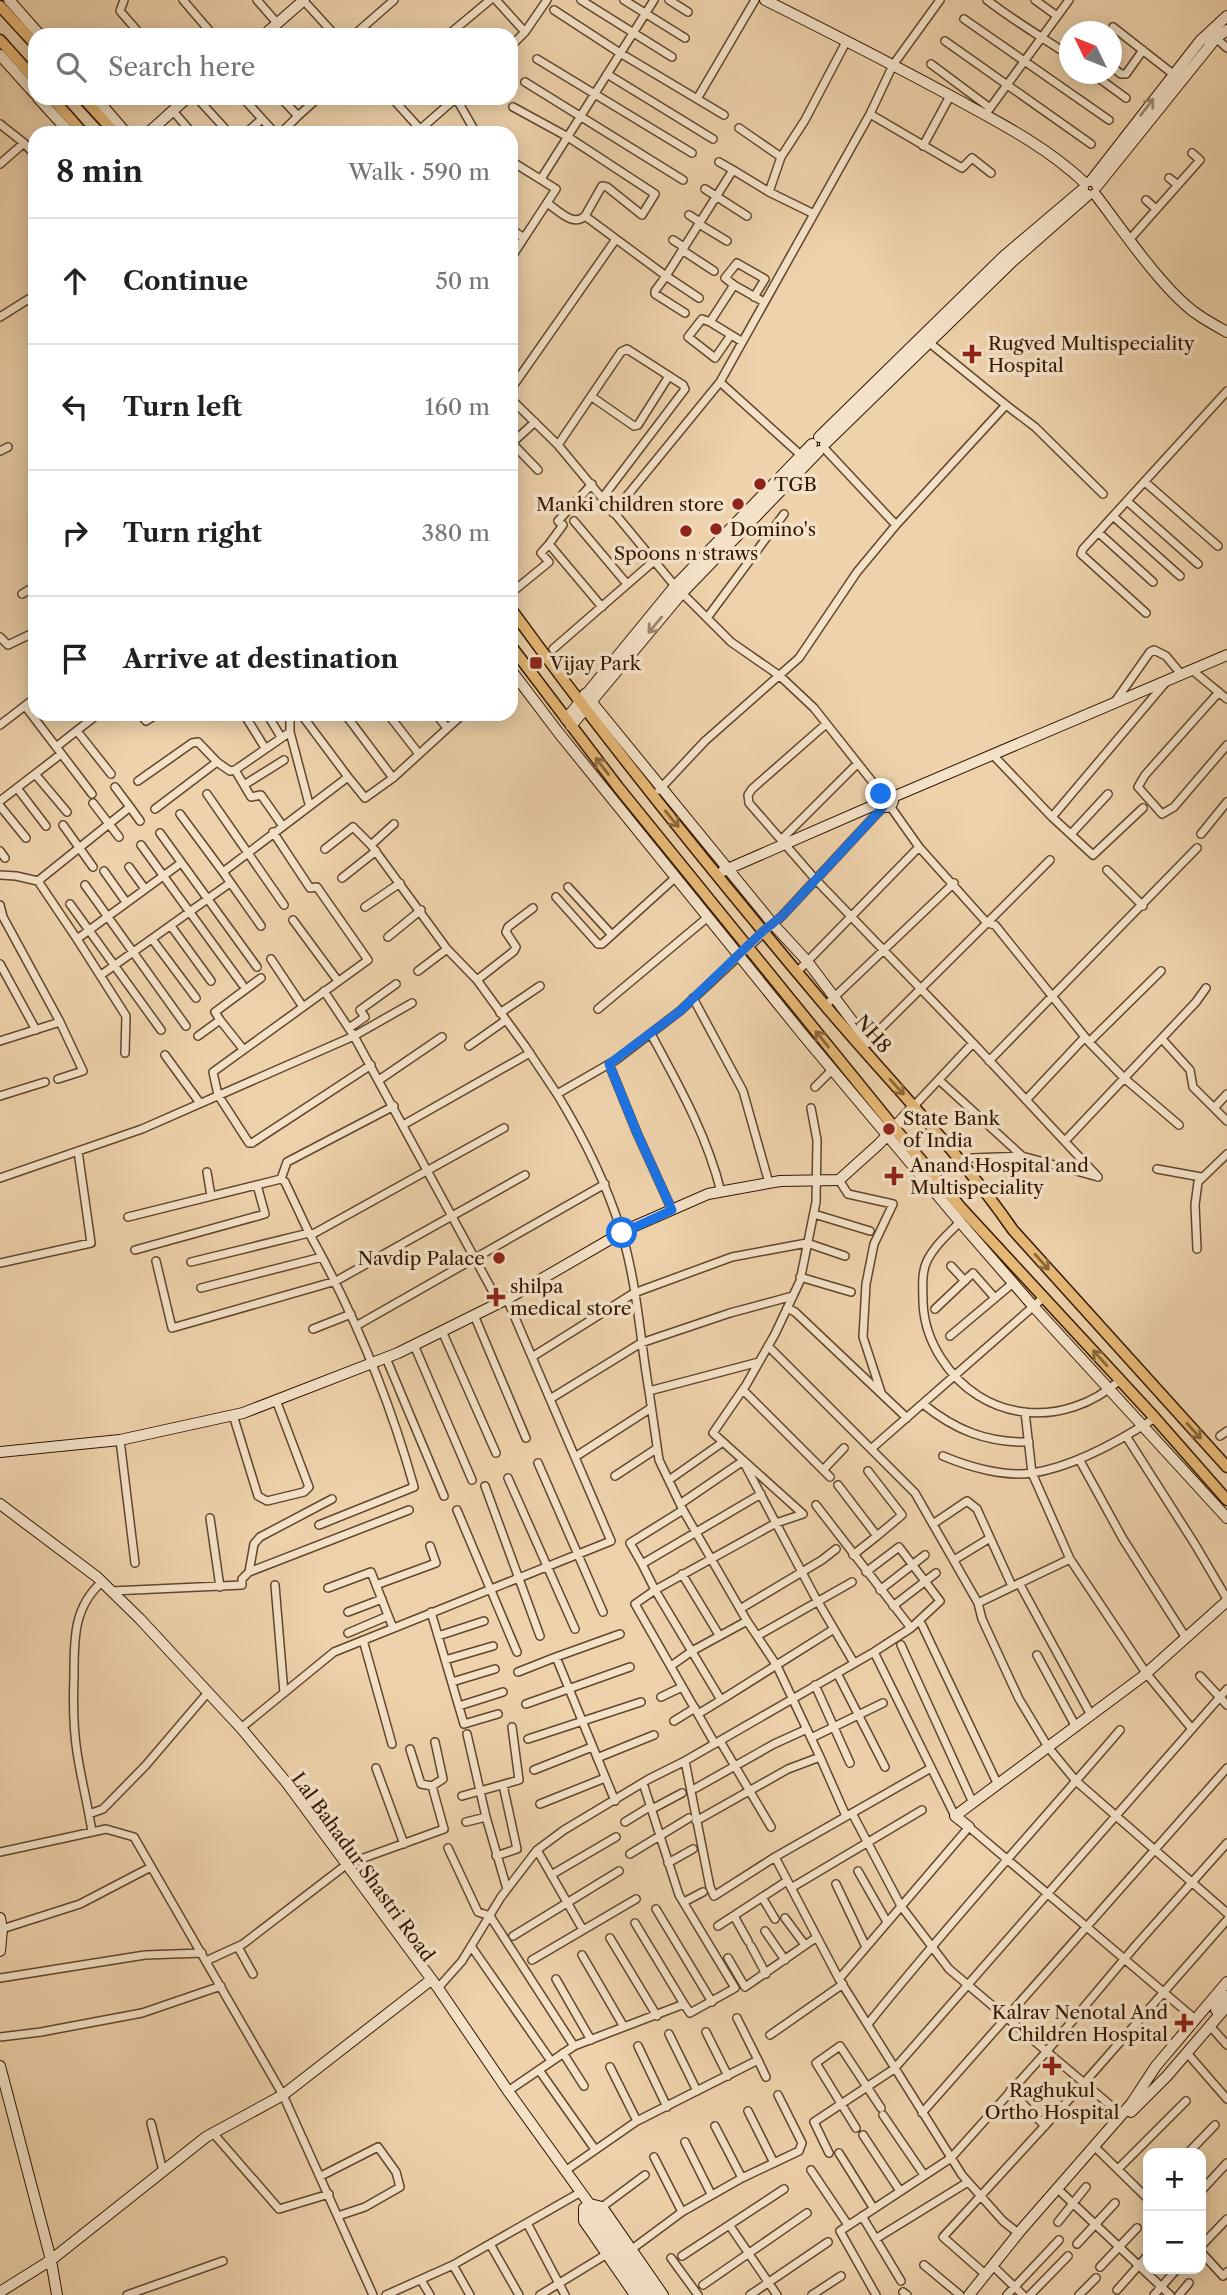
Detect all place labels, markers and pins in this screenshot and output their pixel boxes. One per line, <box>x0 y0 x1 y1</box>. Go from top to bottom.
place label: Rugved Multispeciality Hospital <box>988 332 1195 377</box>
marker: Rugved Multispeciality Hospital <box>962 344 982 364</box>
place label: TGB <box>774 473 817 496</box>
marker: TGB <box>752 476 768 492</box>
place label: Manki children store <box>536 493 724 516</box>
marker: Manki children store <box>730 496 746 512</box>
place label: Domino's <box>730 518 816 541</box>
marker: Domino's <box>708 521 724 537</box>
marker: Spoons n straws <box>678 523 694 539</box>
place label: Spoons n straws <box>614 542 758 565</box>
place label: Vijay Park <box>549 652 642 675</box>
marker: Vijay Park <box>528 655 544 671</box>
place label: State Bank of India <box>903 1107 1001 1152</box>
marker: State Bank of India <box>881 1121 897 1137</box>
place label: Anand Hospital and Multispeciality <box>909 1154 1089 1199</box>
marker: Anand Hospital and Multispeciality <box>884 1166 904 1186</box>
place label: Navdip Palace <box>358 1247 485 1270</box>
marker: Navdip Palace <box>491 1250 507 1266</box>
place label: shilpa medical store <box>510 1275 631 1320</box>
marker: shilpa medical store <box>488 1289 504 1305</box>
place label: Kalrav Nenotal And Children Hospital <box>992 2001 1168 2046</box>
marker: Kalrav Nenotal And Children Hospital <box>1174 2013 1194 2033</box>
marker: Raghukul Ortho Hospital <box>1042 2056 1062 2076</box>
place label: Raghukul Ortho Hospital <box>985 2079 1120 2124</box>

